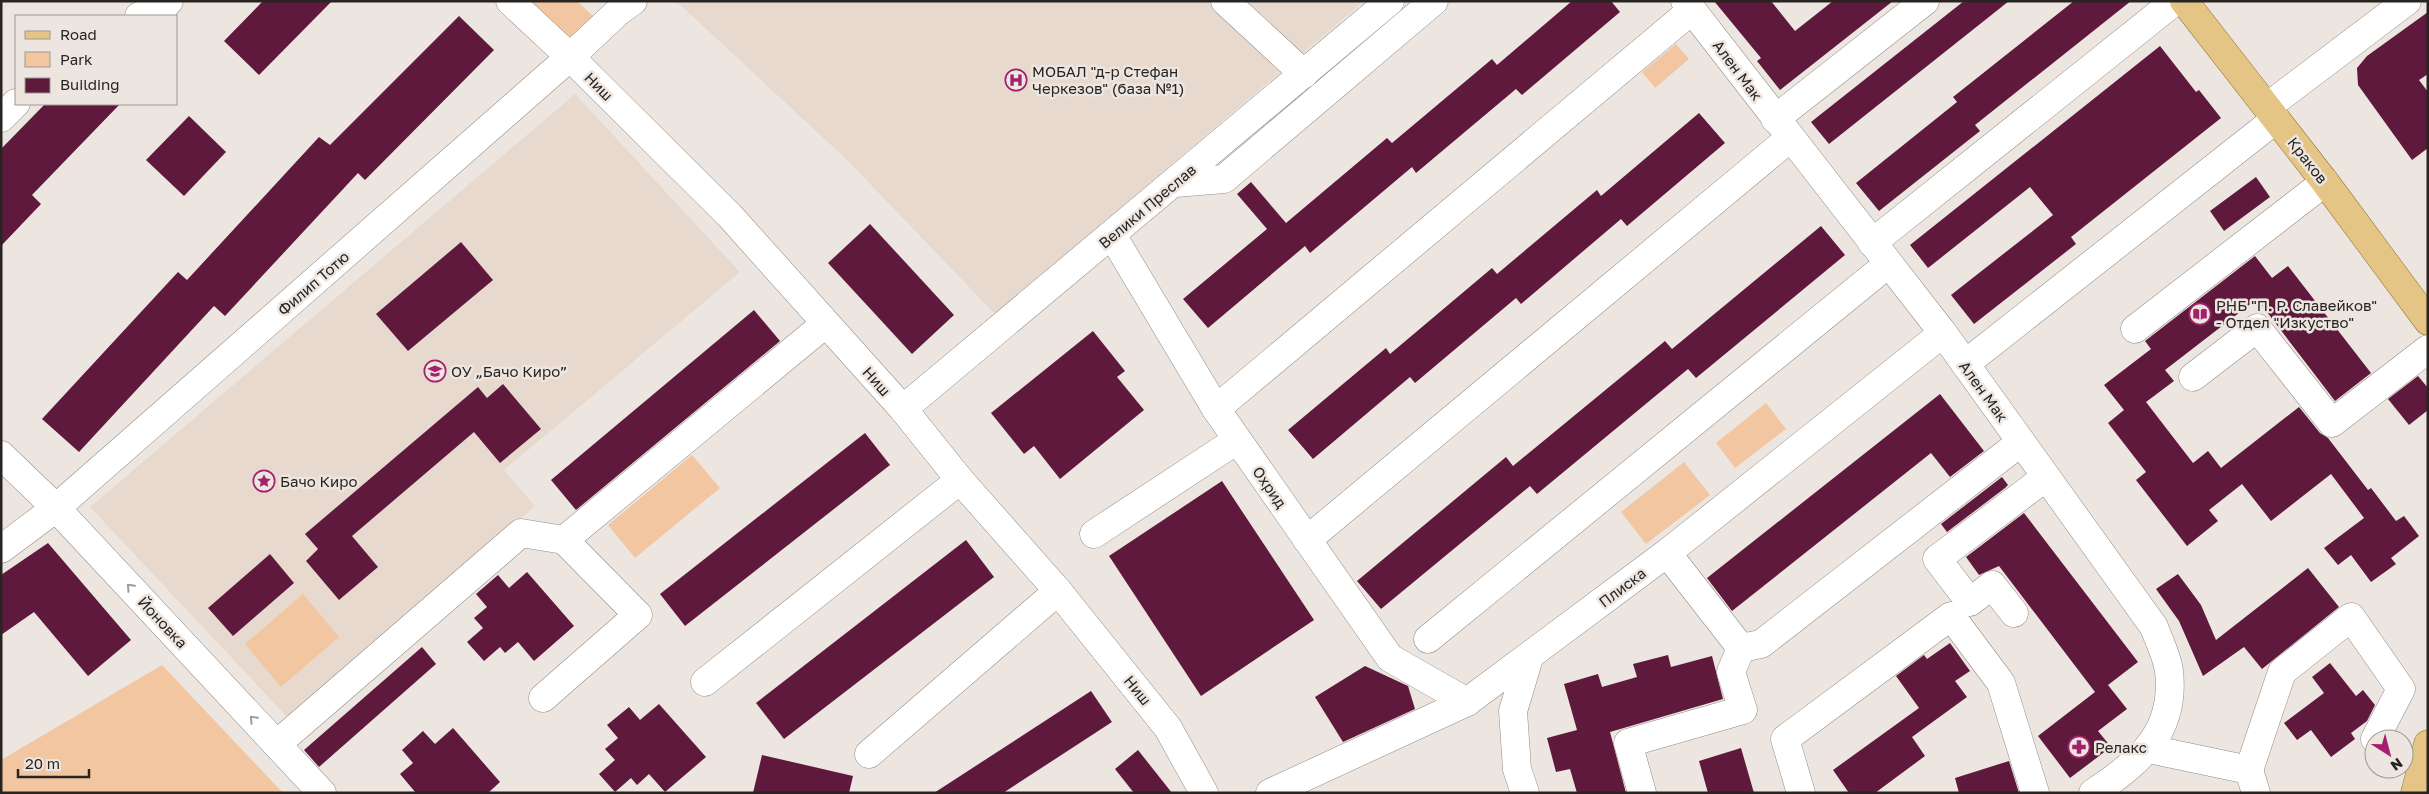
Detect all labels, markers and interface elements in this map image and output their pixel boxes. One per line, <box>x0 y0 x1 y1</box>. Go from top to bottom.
legend <box>15 15 178 105</box>
text: Road <box>60 25 97 43</box>
street label: Ален Мак <box>1710 36 1767 104</box>
text: Park <box>60 50 93 68</box>
place label: МОБАЛ "д-р Стефан Черкезов" (база №1) <box>1032 62 1184 97</box>
street label: Ниш <box>581 68 617 104</box>
hospital icon: МОБАЛ "д-р Стефан Черкезов" (база №1) <box>1004 68 1028 92</box>
text: Building <box>60 75 120 93</box>
street label: Краков <box>2284 133 2332 187</box>
street label: Велики Преслав <box>1095 160 1199 252</box>
street label: Филип Тотю <box>274 247 352 319</box>
place label: РНБ "П. Р. Славейков" - Отдел "Изкуство" <box>2216 296 2377 331</box>
library icon: РНБ "П. Р. Славейков" - Отдел "Изкуство" <box>2188 302 2212 326</box>
street label: Ален Мак <box>1956 357 2012 425</box>
school or university icon: ОУ „Бачо Киро” <box>423 359 447 383</box>
place label: ОУ „Бачо Киро” <box>451 362 567 380</box>
street label: Ниш <box>859 363 895 399</box>
street label: Охрид <box>1249 463 1291 511</box>
place icon: Бачо Киро <box>252 469 276 493</box>
place label: Бачо Киро <box>280 472 357 490</box>
street label: Плиска <box>1595 563 1649 611</box>
one-way arrow <box>127 584 136 593</box>
street label: Йоновка <box>135 592 191 652</box>
street label: Ниш <box>1121 672 1155 708</box>
one-way arrow <box>250 715 259 724</box>
north arrow <box>2364 729 2414 779</box>
pharmacy icon: Релакс <box>2067 735 2091 759</box>
place label: Релакс <box>2095 738 2147 756</box>
scale bar <box>18 746 89 778</box>
text: 20 m <box>25 754 60 772</box>
text: N <box>2388 755 2406 775</box>

